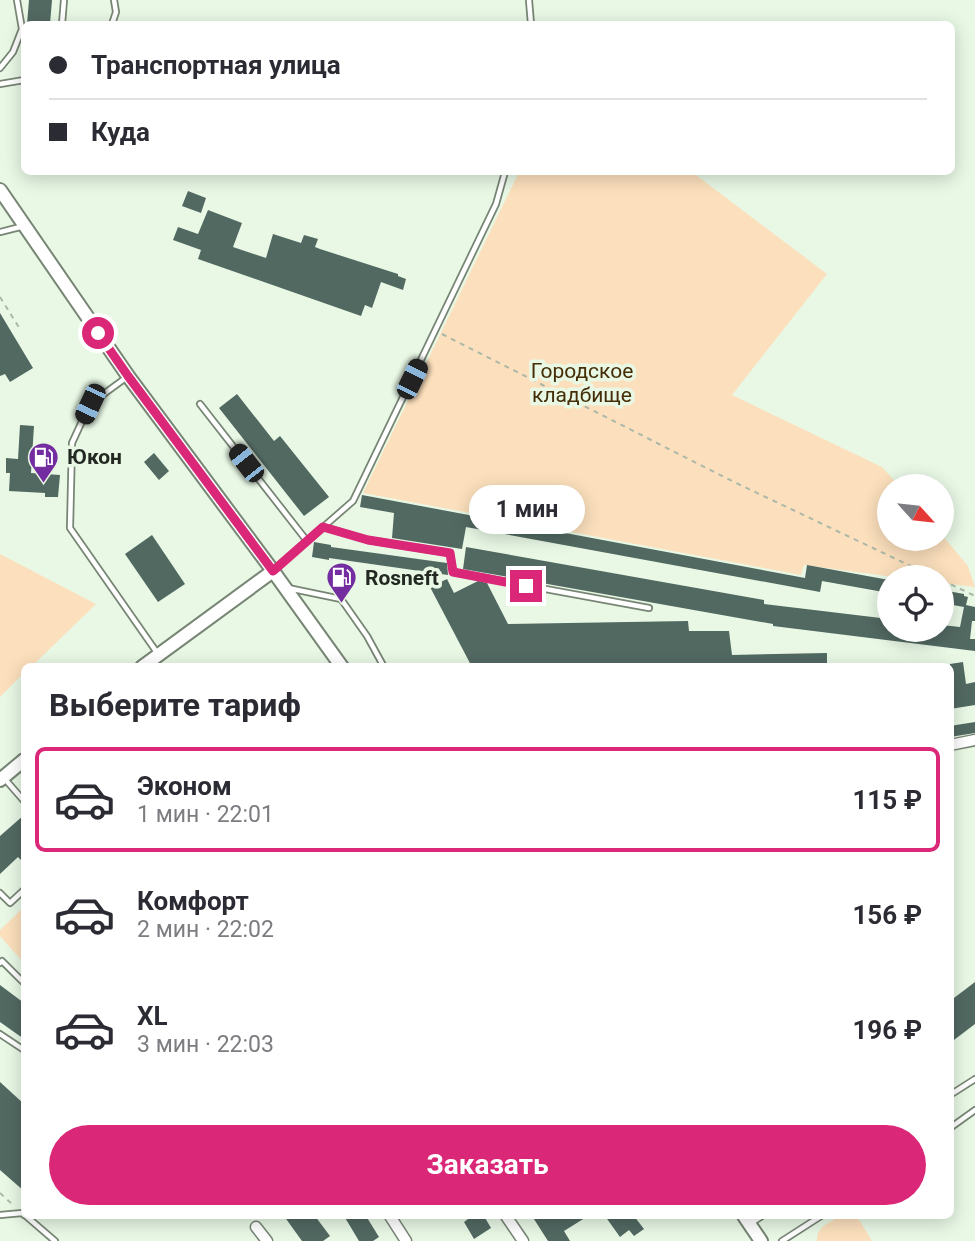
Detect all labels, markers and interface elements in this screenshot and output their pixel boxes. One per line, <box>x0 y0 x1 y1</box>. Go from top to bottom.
text: Транспортная улица <box>91 50 341 80</box>
text: Куда <box>91 117 150 147</box>
route start <box>82 317 114 349</box>
car <box>394 356 431 402</box>
park label: Городское кладбище <box>531 359 633 407</box>
car <box>72 381 109 427</box>
fuel station icon: Юкон <box>27 440 61 484</box>
car <box>225 440 268 486</box>
place label: Юкон <box>67 445 122 469</box>
north arrow <box>877 474 954 551</box>
map controls <box>877 474 954 642</box>
callout: 1 мин <box>468 484 584 534</box>
text: 1 мин <box>496 496 558 523</box>
fuel station icon: Rosneft <box>325 561 359 605</box>
button: locate <box>877 565 954 642</box>
place label: Rosneft <box>365 566 439 590</box>
route end <box>510 570 542 602</box>
text: Выберите тариф <box>49 686 301 724</box>
icon: car <box>53 768 116 831</box>
text: Эконом <box>137 771 232 801</box>
text: 115 ₽ <box>852 785 922 815</box>
text: 1 мин · 22:01 <box>137 801 274 828</box>
icon: car <box>53 883 116 946</box>
text: Комфорт <box>137 886 249 916</box>
text: 156 ₽ <box>852 900 922 930</box>
text: 2 мин · 22:02 <box>137 916 274 943</box>
icon: car <box>53 998 116 1061</box>
text: XL <box>137 1001 168 1031</box>
text: 196 ₽ <box>852 1015 922 1045</box>
text: 3 мин · 22:03 <box>137 1031 274 1058</box>
button: Заказать <box>49 1125 926 1205</box>

